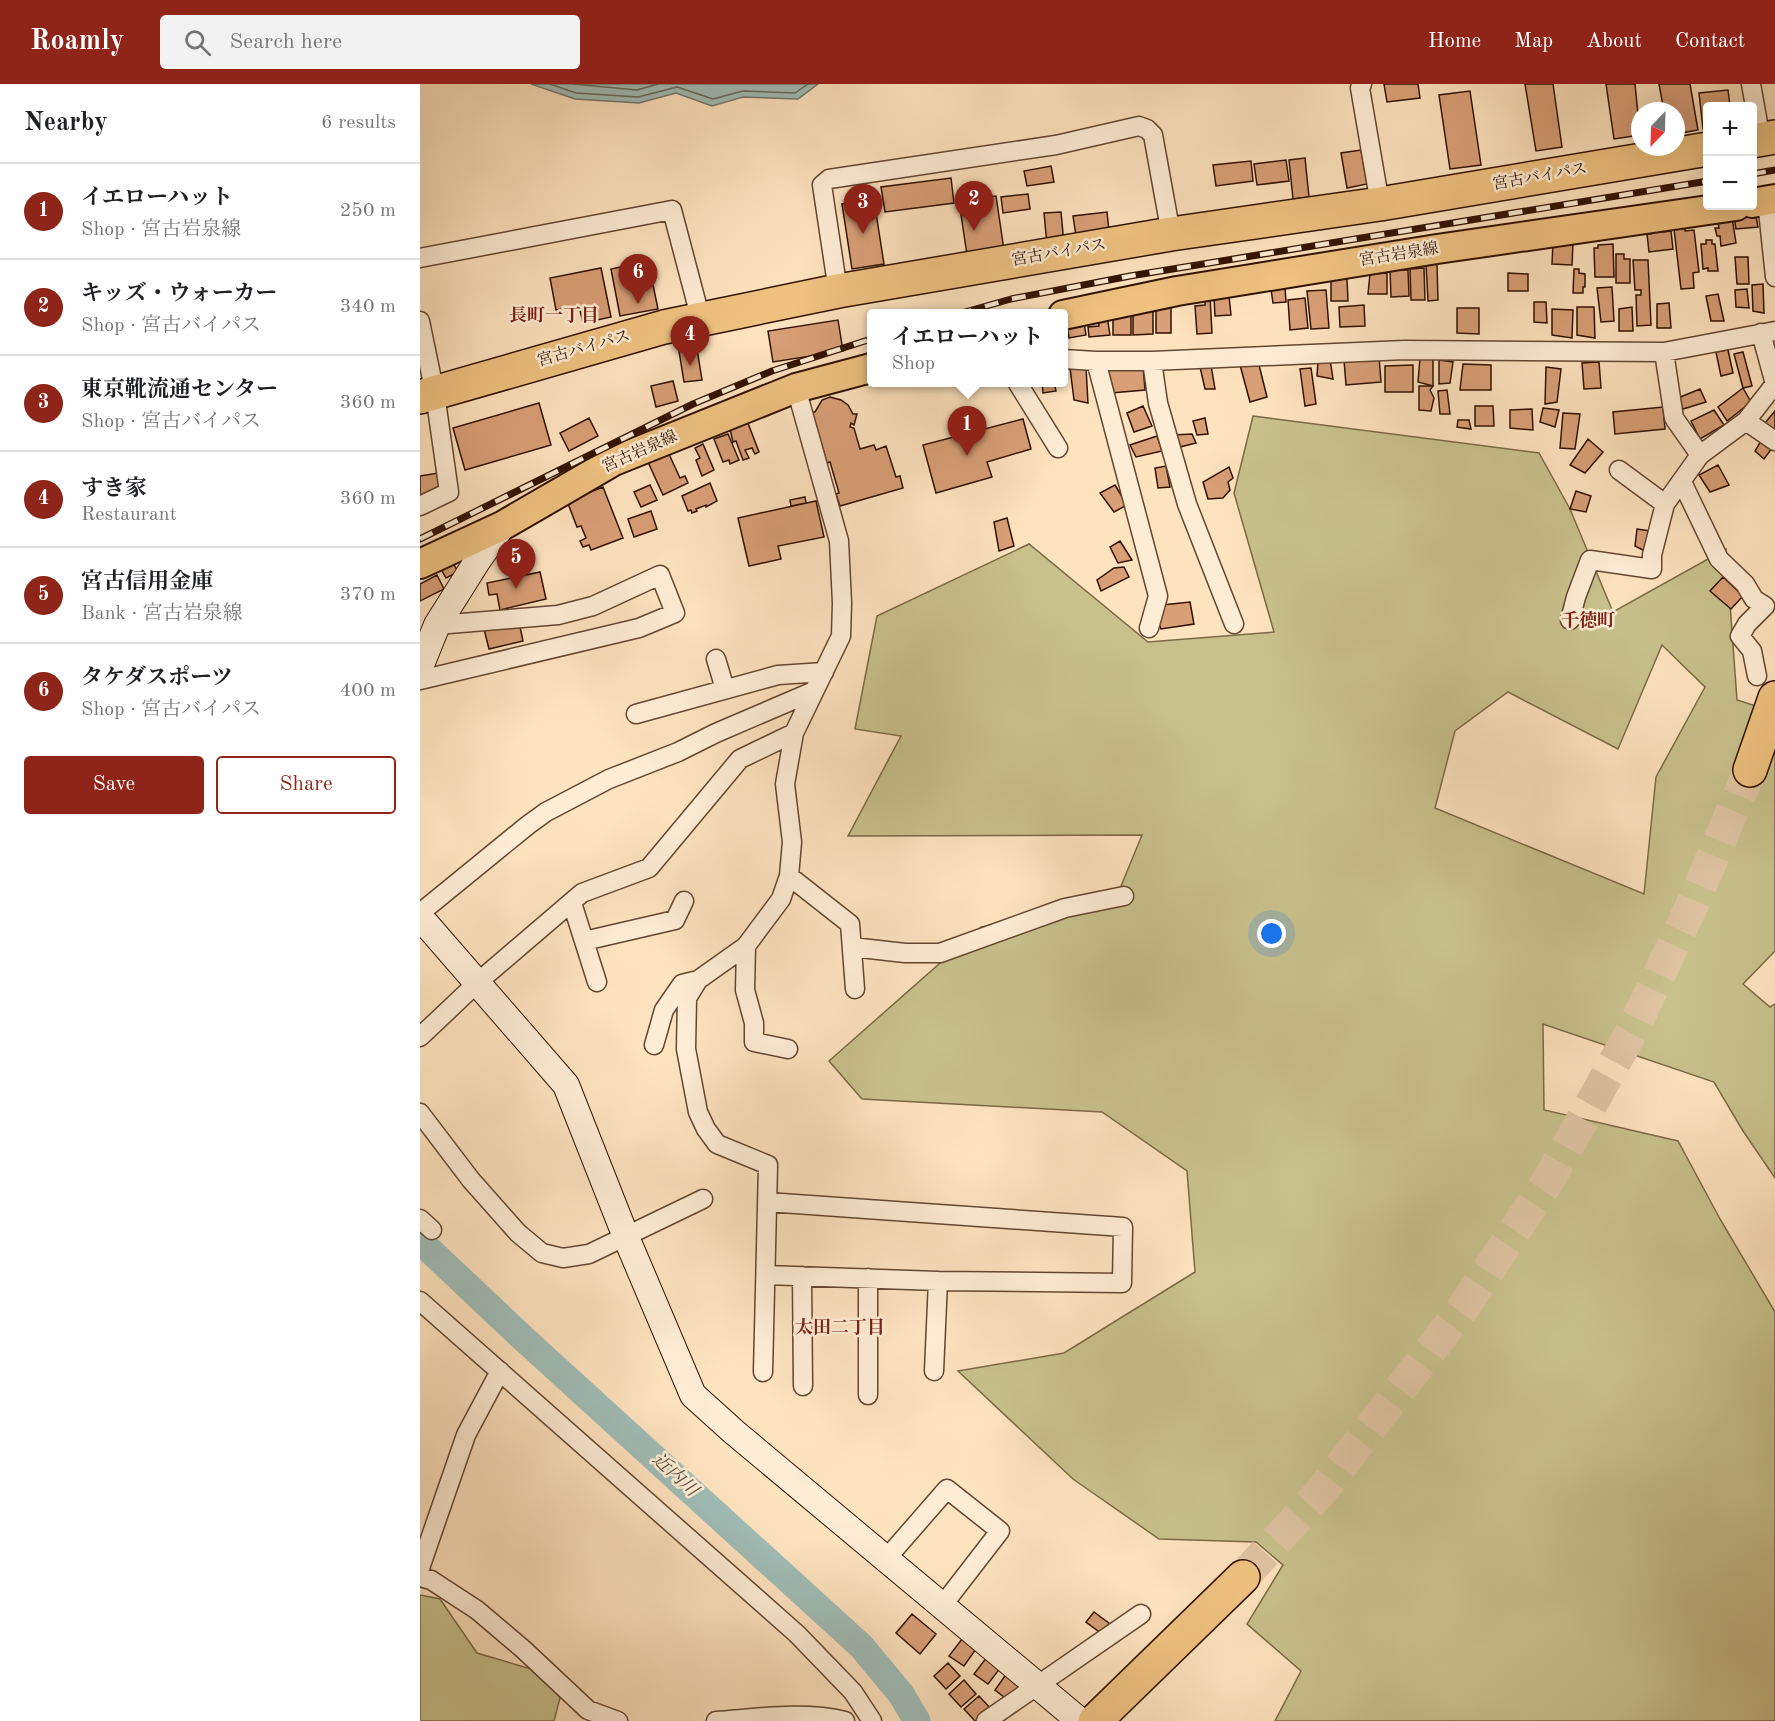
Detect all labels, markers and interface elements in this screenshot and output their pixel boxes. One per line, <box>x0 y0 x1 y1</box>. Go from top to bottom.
search box <box>160 15 580 69</box>
icon: search <box>181 26 214 59</box>
text: Roamly <box>30 28 124 56</box>
text: Search here <box>229 31 342 53</box>
text: Home <box>1428 31 1481 52</box>
text: Map <box>1514 31 1553 52</box>
text: About <box>1586 31 1642 52</box>
text: Contact <box>1675 31 1745 52</box>
north arrow <box>1631 102 1685 156</box>
map controls <box>1703 102 1757 210</box>
button: + <box>1703 102 1757 156</box>
text: Nearby <box>24 110 108 136</box>
text: 6 results <box>321 113 396 133</box>
button: − <box>1703 156 1757 210</box>
street label: 宮古バイパス <box>1491 159 1589 193</box>
pin: 2 <box>954 182 994 231</box>
pin: 3 <box>844 184 882 234</box>
text: イエローハット <box>81 187 233 209</box>
text: 1 <box>38 201 49 221</box>
text: 250 m <box>340 201 396 221</box>
text: Shop · 宮古岩泉線 <box>81 220 241 240</box>
street label: 宮古バイパス <box>1010 235 1108 269</box>
street label: 宮古岩泉線 <box>1358 239 1440 269</box>
pin: 6 <box>618 254 658 304</box>
text: キッズ・ウォーカー <box>81 283 277 305</box>
text: 2 <box>38 297 49 317</box>
text: 340 m <box>340 297 396 317</box>
district label: 長町一丁目 <box>509 305 599 325</box>
popup <box>867 309 1068 387</box>
text: Shop · 宮古バイパス <box>81 316 261 336</box>
pin: 4 <box>670 316 710 366</box>
street label: 宮古バイパス <box>535 326 632 370</box>
text: イエローハット <box>891 327 1044 349</box>
text: Shop <box>891 354 935 374</box>
text: 東京靴流通センター <box>81 379 278 401</box>
text: 3 <box>38 393 49 413</box>
text: 360 m <box>340 393 396 413</box>
pin: 1 <box>948 406 986 456</box>
text: Shop · 宮古バイパス <box>81 412 261 432</box>
street label: 宮古岩泉線 <box>599 427 680 476</box>
text: すき家 <box>81 478 147 500</box>
text: 4 <box>38 489 49 509</box>
text: 360 m <box>340 489 396 509</box>
text: Restaurant <box>81 505 177 525</box>
pin: 5 <box>496 540 536 589</box>
text: 宮古信用金庫 <box>81 571 213 593</box>
text: 5 <box>38 585 49 605</box>
text: 370 m <box>340 585 396 605</box>
text: Bank · 宮古岩泉線 <box>81 604 243 624</box>
district label: 千徳町 <box>1561 610 1615 630</box>
text: タケダスポーツ <box>81 667 233 689</box>
text: 6 <box>38 681 49 701</box>
text: 400 m <box>340 681 396 701</box>
text: Shop · 宮古バイパス <box>81 700 261 720</box>
button: Save <box>24 756 204 814</box>
button: Share <box>216 756 396 814</box>
your location <box>1257 919 1286 948</box>
district label: 太田二丁目 <box>795 1317 885 1337</box>
water label: 近内川 <box>649 1449 704 1501</box>

